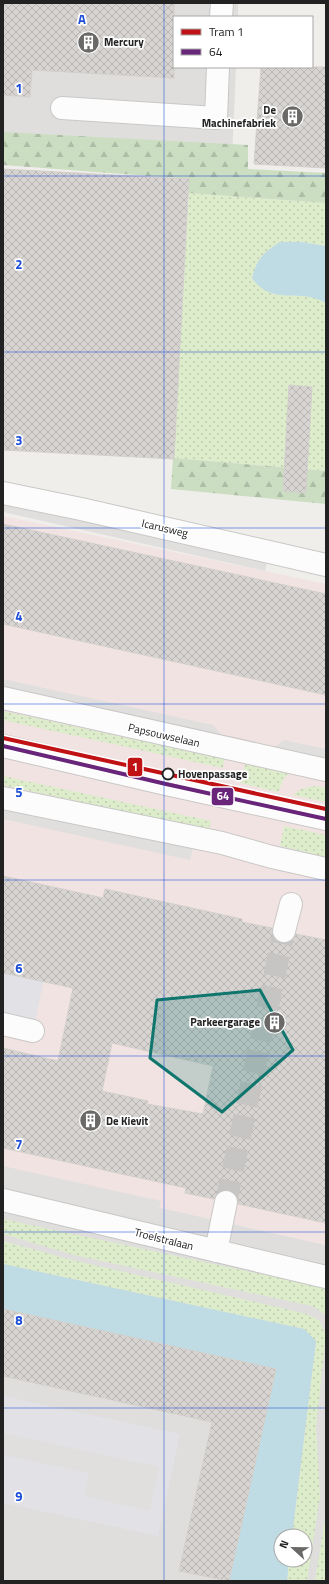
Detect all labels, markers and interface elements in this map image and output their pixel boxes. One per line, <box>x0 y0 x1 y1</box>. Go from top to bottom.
text: A <box>78 9 86 29</box>
legend <box>173 16 313 68</box>
text: Tram 1 <box>209 22 244 41</box>
building icon: Mercury <box>75 29 101 55</box>
place label: Mercury <box>104 34 144 50</box>
text: 64 <box>209 42 223 61</box>
text: 1 <box>15 78 23 98</box>
place label: De Machinefabriek <box>202 102 276 131</box>
building icon: De Machinefabriek <box>279 103 305 129</box>
text: 2 <box>15 254 23 274</box>
text: 3 <box>15 430 23 450</box>
street label: Icarusweg <box>140 515 190 541</box>
text: 4 <box>15 606 23 626</box>
street label: Papsouwselaan <box>127 719 201 751</box>
line badge: 1 <box>127 757 143 777</box>
text: 1 <box>132 759 138 775</box>
place label: Hovenpassage <box>178 766 248 782</box>
marker: Hovenpassage <box>161 767 175 781</box>
text: 5 <box>15 782 23 802</box>
line badge: 64 <box>211 787 234 806</box>
text: 64 <box>217 788 229 804</box>
text: 6 <box>15 958 23 978</box>
building icon: Parkeergarage <box>262 1009 288 1035</box>
place label: Parkeergarage <box>190 1014 260 1030</box>
building icon: De Kievit <box>78 1108 104 1134</box>
place label: De Kievit <box>106 1113 148 1129</box>
text: 7 <box>15 1134 23 1154</box>
street label: Troelstralaan <box>133 1224 195 1254</box>
text: 8 <box>15 1310 23 1330</box>
text: 9 <box>15 1486 23 1506</box>
north arrow <box>273 1528 313 1568</box>
text: N <box>275 1538 293 1551</box>

